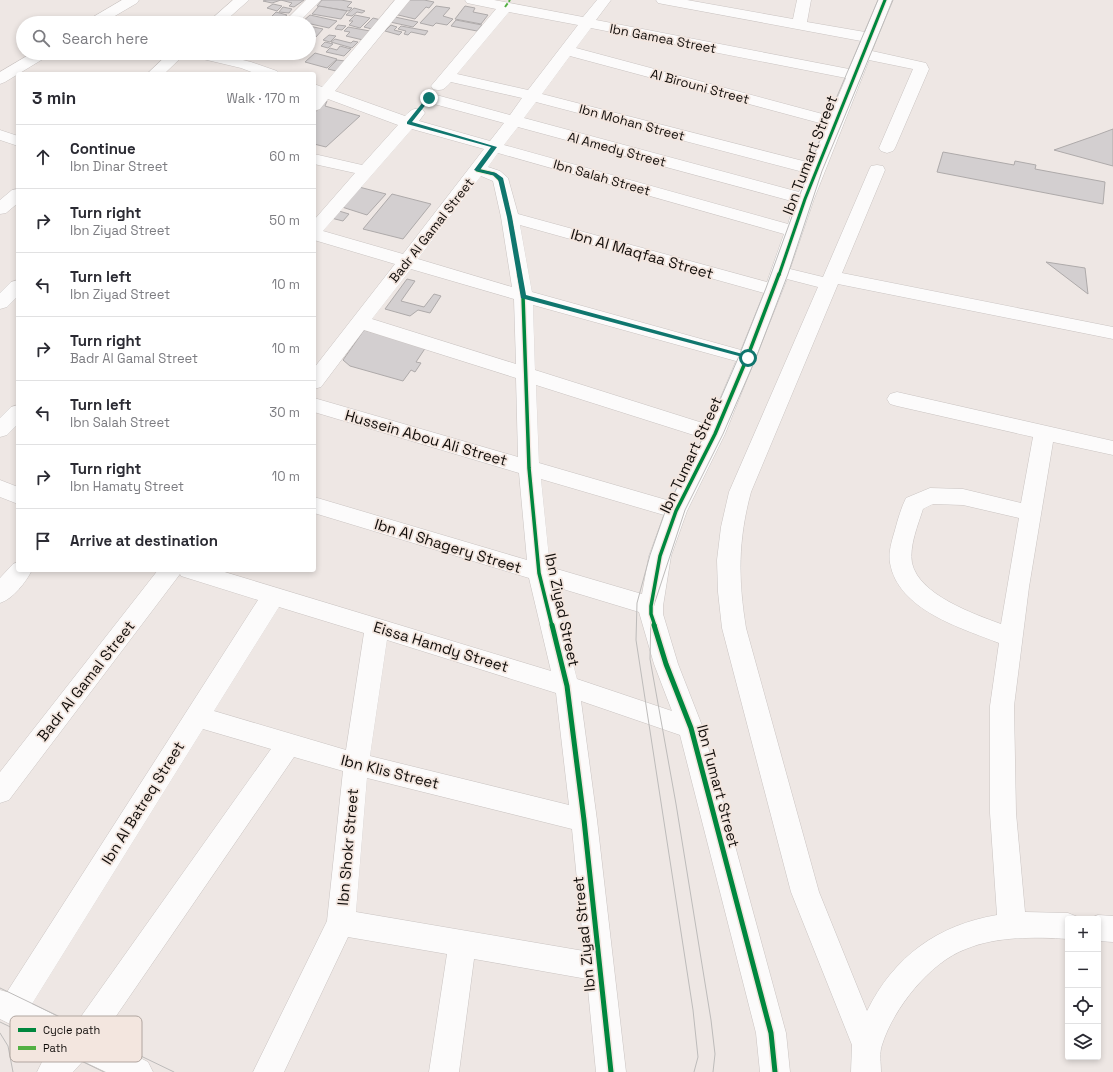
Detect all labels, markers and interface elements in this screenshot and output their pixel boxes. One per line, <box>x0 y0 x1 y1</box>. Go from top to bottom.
search box <box>16 16 316 60</box>
street label: Ibn Gamea Street <box>608 20 718 57</box>
icon: search <box>30 27 52 49</box>
text: Search here <box>62 29 148 48</box>
street label: Al Birouni Street <box>649 65 751 108</box>
text: 3 min <box>32 87 76 109</box>
route end <box>420 89 438 107</box>
text: Walk · 170 m <box>226 90 300 107</box>
street label: Ibn Tumart Street <box>778 92 841 217</box>
street label: Ibn Mohan Street <box>577 100 687 145</box>
street label: Al Amedy Street <box>566 128 668 171</box>
text: Continue <box>70 139 136 158</box>
icon: ahead <box>32 146 54 168</box>
text: 60 m <box>269 148 300 165</box>
street label: Ibn Salah Street <box>551 156 652 199</box>
text: Ibn Dinar Street <box>70 158 168 175</box>
street label: Badr Al Gamal Street <box>385 175 478 286</box>
text: Turn right <box>70 203 141 222</box>
icon: right <box>32 210 54 232</box>
text: 50 m <box>269 212 300 229</box>
text: Ibn Ziyad Street <box>70 222 170 239</box>
street label: Ibn Al Maqfaa Street <box>569 224 716 283</box>
text: Turn left <box>70 267 132 286</box>
icon: left <box>32 274 54 296</box>
text: 10 m <box>272 276 300 293</box>
text: Ibn Ziyad Street <box>70 286 170 303</box>
text: Turn right <box>70 331 141 350</box>
icon: right <box>32 338 54 360</box>
text: 10 m <box>272 340 300 357</box>
route start <box>739 349 757 367</box>
text: Badr Al Gamal Street <box>70 350 198 367</box>
street label: Ibn Tumart Street <box>655 393 726 516</box>
text: Turn left <box>70 395 132 414</box>
icon: left <box>32 402 54 424</box>
text: 30 m <box>269 404 300 421</box>
street label: Hussein Abou Ali Street <box>343 405 510 470</box>
text: Ibn Salah Street <box>70 414 170 431</box>
text: Turn right <box>70 459 141 478</box>
icon: right <box>32 466 54 488</box>
text: 10 m <box>272 468 300 485</box>
text: Ibn Hamaty Street <box>70 478 184 495</box>
street label: Ibn Al Shagery Street <box>372 514 524 577</box>
icon: arrive <box>32 530 54 552</box>
text: Arrive at destination <box>70 531 218 550</box>
street label: Ibn Ziyad Street <box>541 551 584 669</box>
street label: Badr Al Gamal Street <box>33 617 139 745</box>
street label: Eissa Hamdy Street <box>371 617 511 676</box>
street label: Ibn Tumart Street <box>693 722 744 850</box>
street label: Ibn Al Batreq Street <box>97 738 188 868</box>
street label: Ibn Klis Street <box>339 750 441 793</box>
street label: Ibn Shokr Street <box>333 788 362 906</box>
street label: Ibn Ziyad Street <box>568 875 599 993</box>
map controls <box>1065 916 1101 1060</box>
button: + <box>1065 916 1101 952</box>
button: − <box>1065 952 1101 988</box>
button: locate <box>1065 988 1101 1024</box>
legend <box>10 1016 142 1062</box>
text: Cycle path <box>43 1023 100 1037</box>
button: layers <box>1065 1024 1101 1060</box>
text: Path <box>43 1041 67 1055</box>

